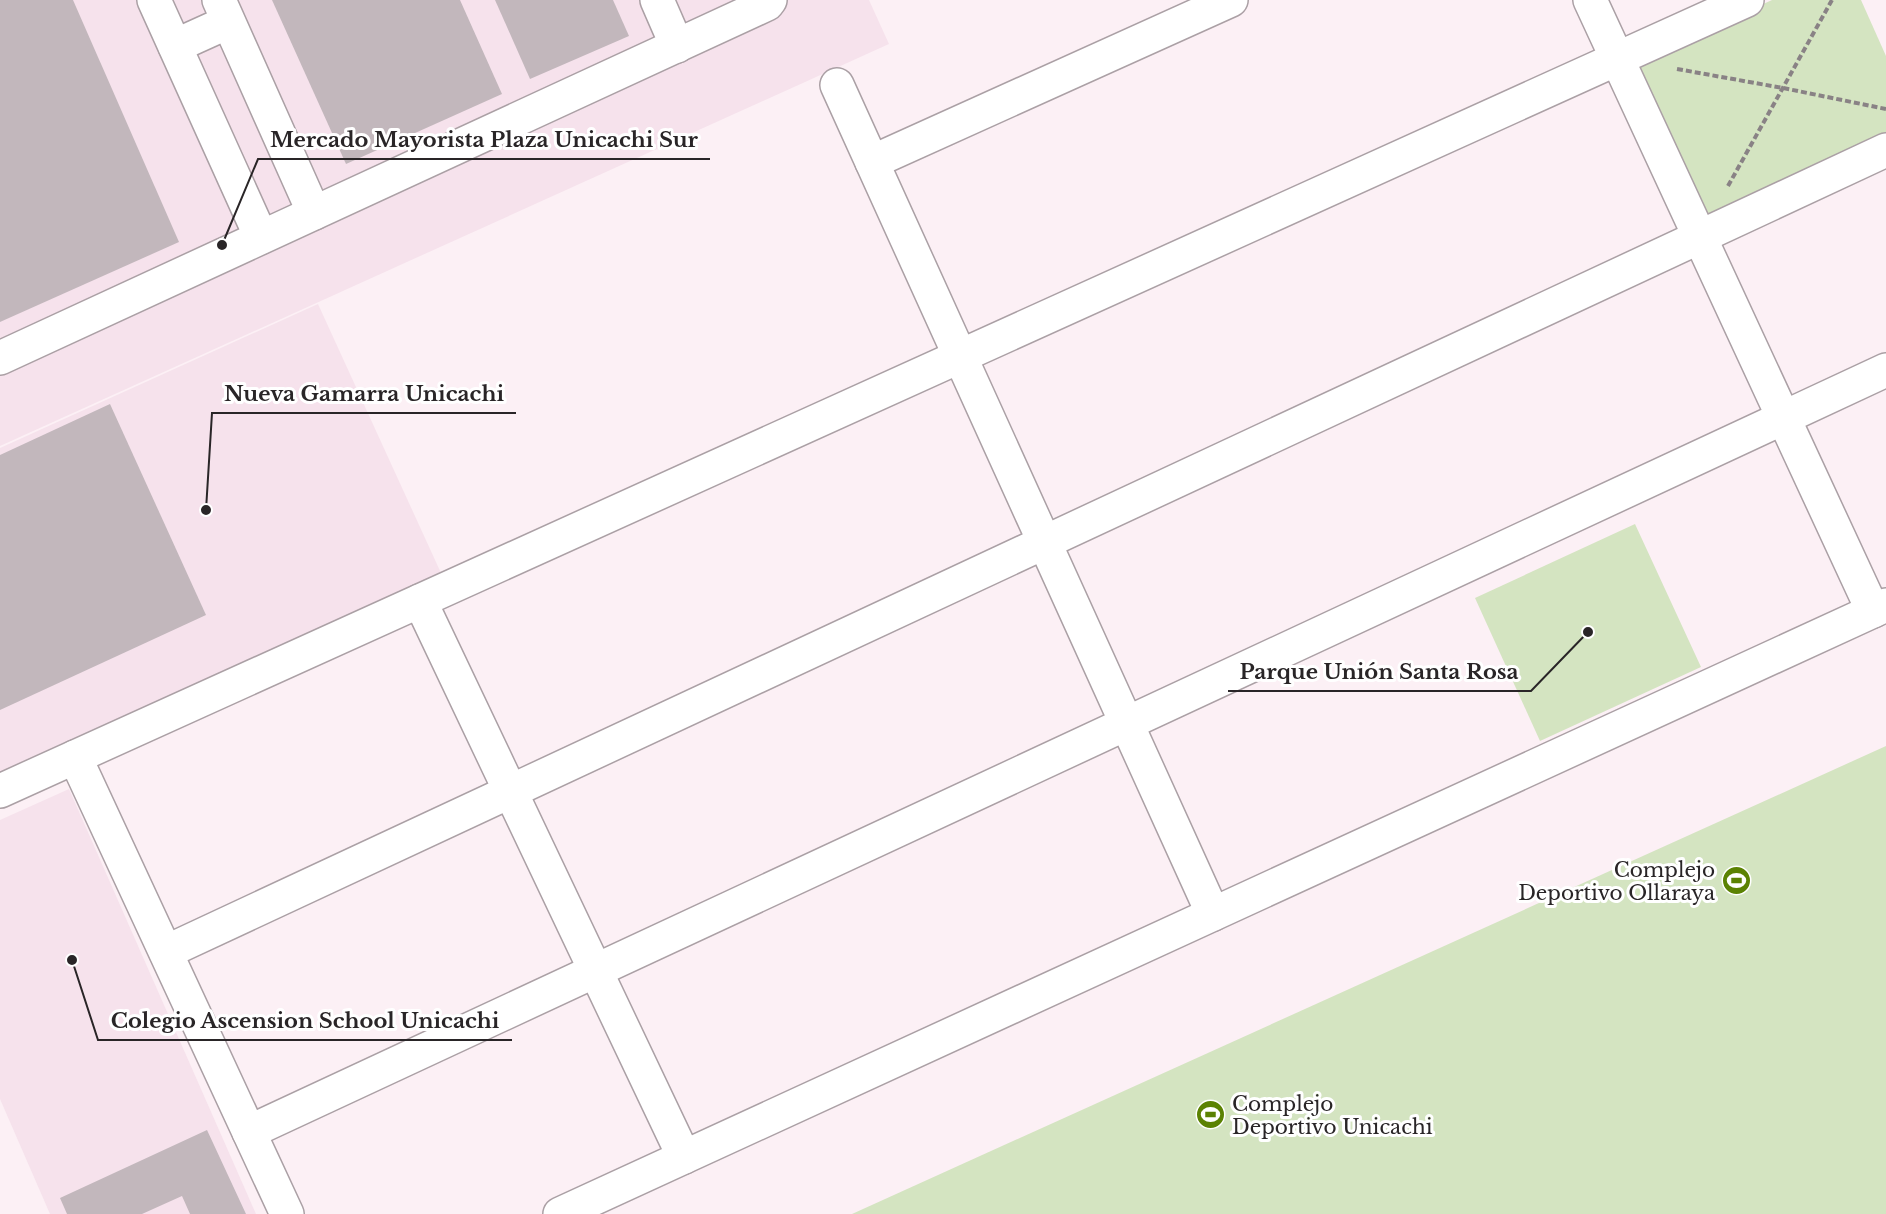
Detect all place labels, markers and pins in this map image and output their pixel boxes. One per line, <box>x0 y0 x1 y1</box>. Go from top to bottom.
callout: Mercado Mayorista Plaza Unicachi Sur <box>258 120 710 159</box>
callout: Nueva Gamarra Unicachi <box>212 374 516 413</box>
callout: Parque Unión Santa Rosa <box>1228 652 1531 691</box>
place label: Complejo Deportivo Ollaraya <box>1518 858 1716 905</box>
sports icon: Complejo Deportivo Ollaraya <box>1720 865 1752 897</box>
callout: Colegio Ascension School Unicachi <box>98 1001 512 1040</box>
place label: Complejo Deportivo Unicachi <box>1232 1092 1433 1139</box>
sports icon: Complejo Deportivo Unicachi <box>1195 1099 1227 1131</box>

